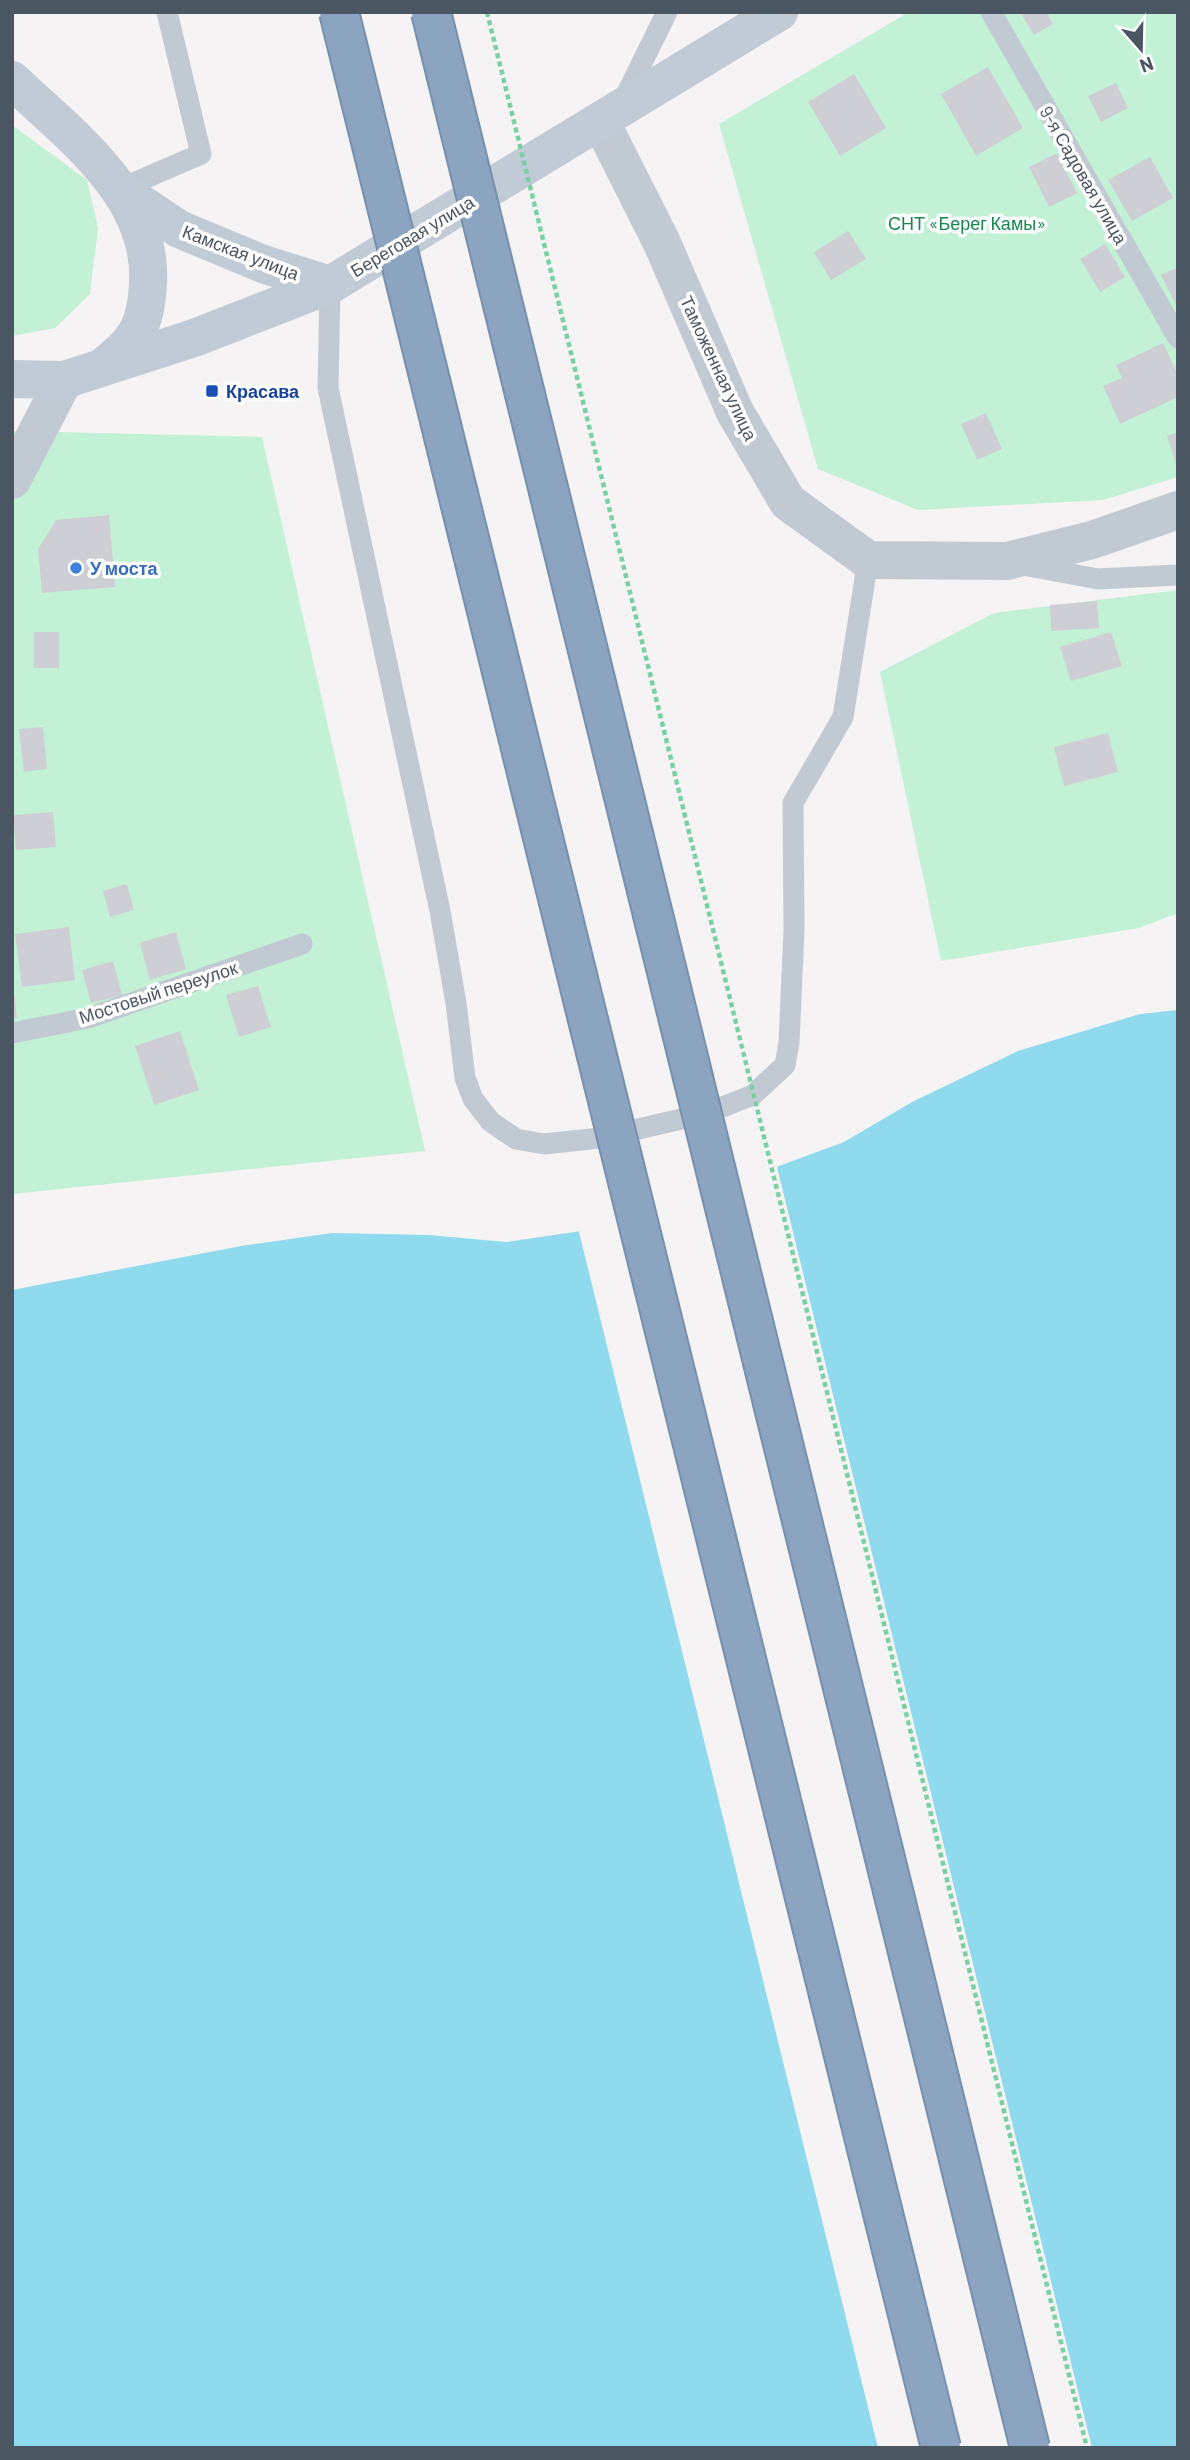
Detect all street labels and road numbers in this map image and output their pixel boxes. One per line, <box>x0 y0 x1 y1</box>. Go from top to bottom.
street label: 9-я Садовая улица <box>1036 102 1133 249</box>
street label: Береговая улица <box>346 190 479 282</box>
street label: Камская улица <box>180 220 303 285</box>
street label: Таможенная улица <box>676 292 763 445</box>
street label: Мостовый переулок <box>76 956 240 1028</box>

